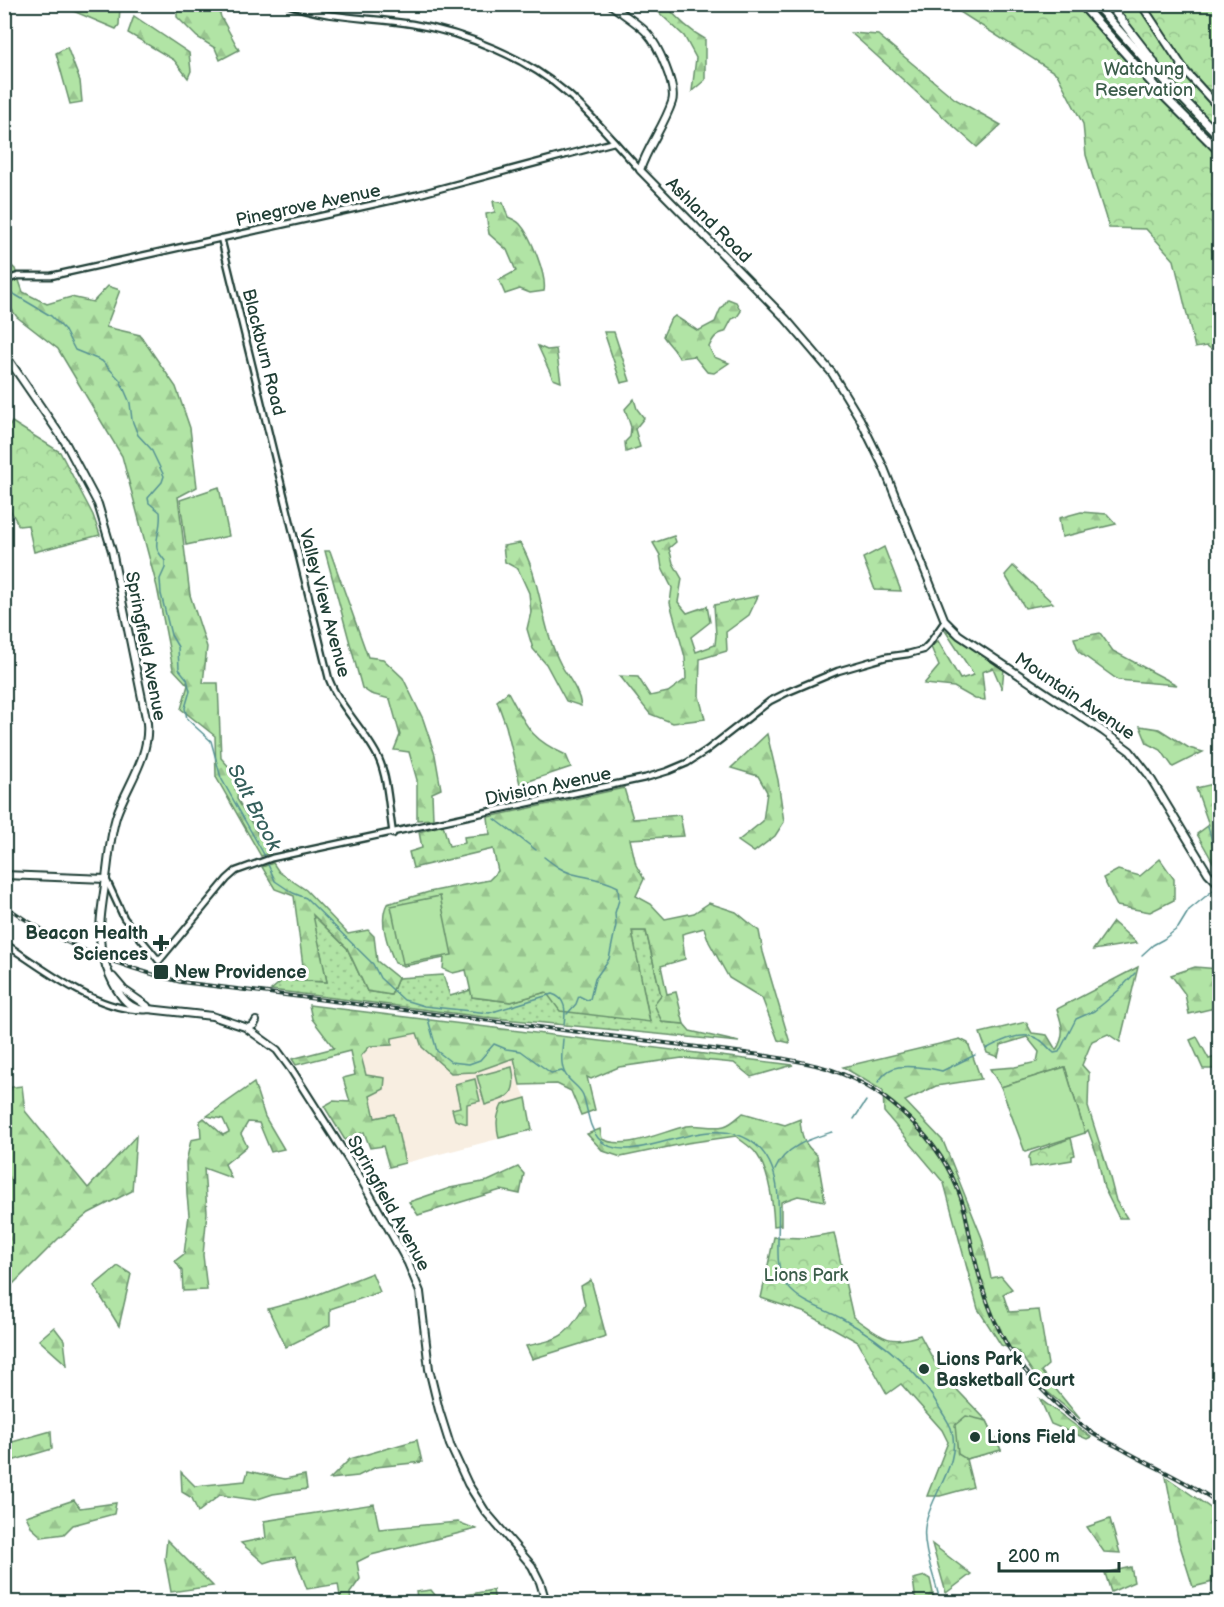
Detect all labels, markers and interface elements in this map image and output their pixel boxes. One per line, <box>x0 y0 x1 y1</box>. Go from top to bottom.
park label: Watchung Reservation <box>1095 59 1193 101</box>
street label: Ashland Road <box>662 173 756 267</box>
street label: Pinegrove Avenue <box>234 180 383 231</box>
street label: Blackburn Road <box>238 287 289 418</box>
street label: Valley View Avenue <box>295 527 355 680</box>
street label: Springfield Avenue <box>121 570 170 723</box>
street label: Mountain Avenue <box>1011 648 1139 745</box>
water label: Salt Brook <box>222 760 287 856</box>
street label: Division Avenue <box>483 763 613 810</box>
place label: Beacon Health Sciences <box>25 923 148 965</box>
marker: Beacon Health Sciences <box>152 934 170 952</box>
place label: New Providence <box>174 962 307 983</box>
marker: New Providence <box>152 963 170 981</box>
street label: Springfield Avenue <box>343 1132 435 1275</box>
park label: Lions Park <box>764 1265 849 1286</box>
place label: Lions Park Basketball Court <box>936 1349 1075 1391</box>
marker: Lions Park Basketball Court <box>917 1362 931 1376</box>
place label: Lions Field <box>987 1427 1076 1448</box>
marker: Lions Field <box>968 1430 982 1444</box>
scale bar <box>999 1535 1119 1573</box>
text: 200 m <box>1008 1546 1060 1567</box>

